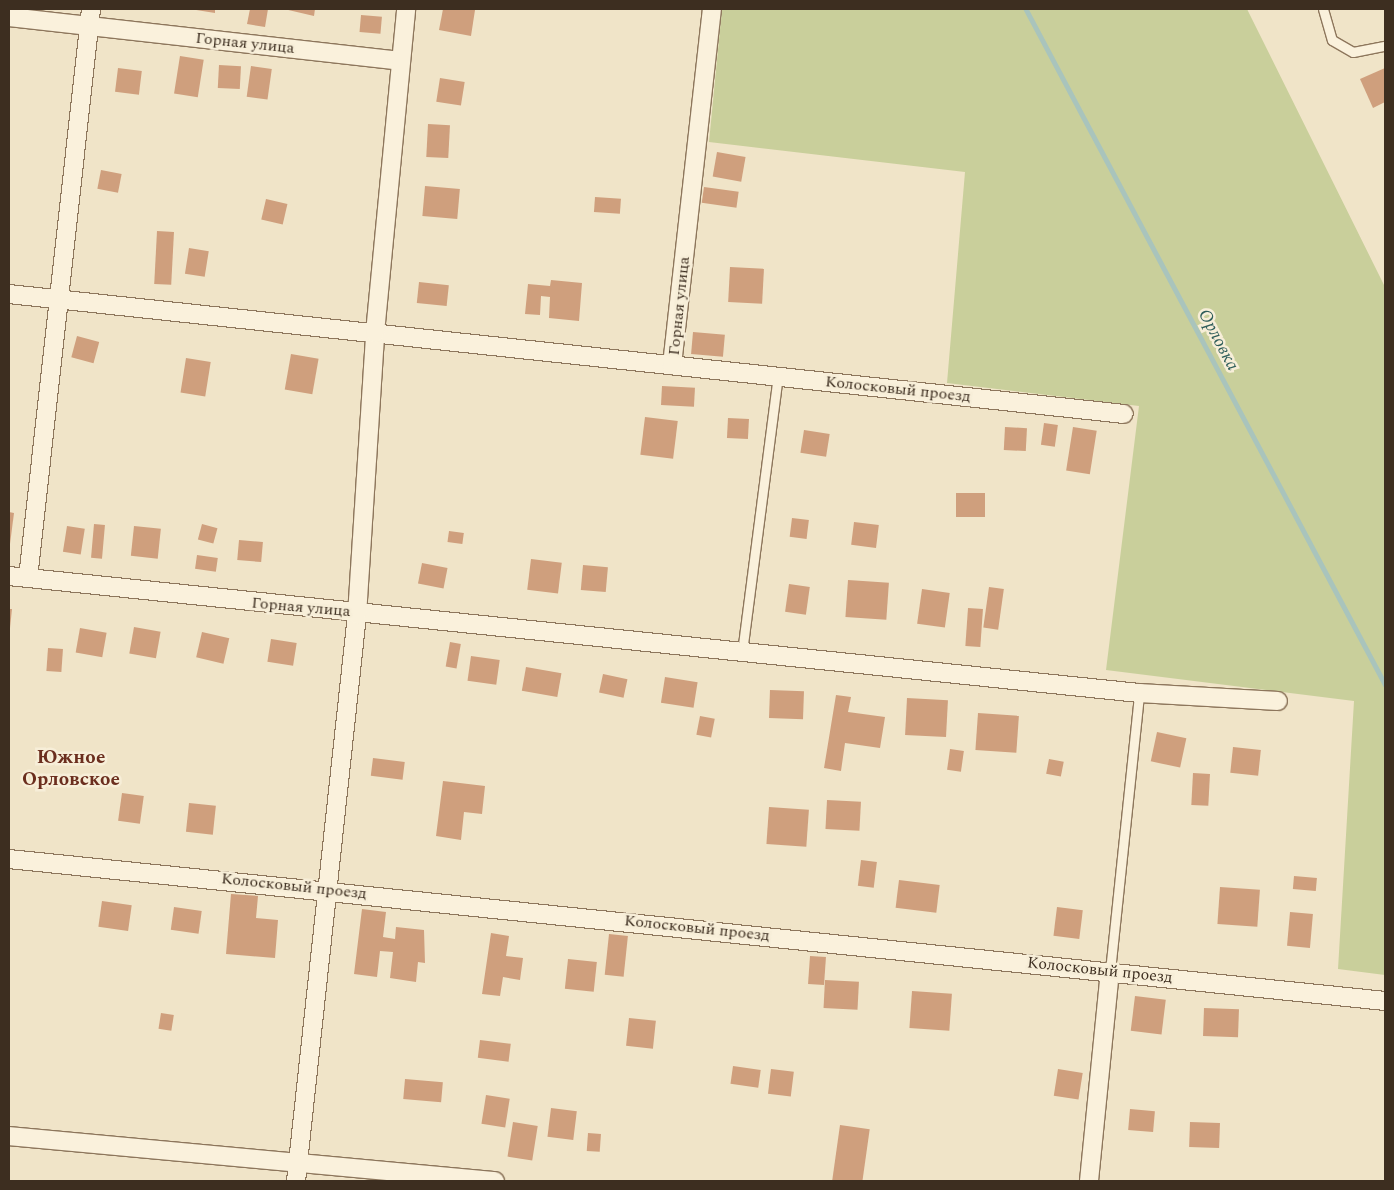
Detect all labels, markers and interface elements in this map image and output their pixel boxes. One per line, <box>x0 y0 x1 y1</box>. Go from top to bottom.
street label: Горная улица <box>195 28 295 58</box>
street label: Горная улица <box>664 256 694 356</box>
water label: Орловка <box>1193 306 1243 374</box>
street label: Колосковый проезд <box>824 372 972 406</box>
street label: Горная улица <box>251 593 351 621</box>
district label: Южное Орловское <box>22 747 120 791</box>
street label: Колосковый проезд <box>220 869 368 903</box>
street label: Колосковый проезд <box>623 911 771 945</box>
street label: Колосковый проезд <box>1026 953 1174 987</box>

